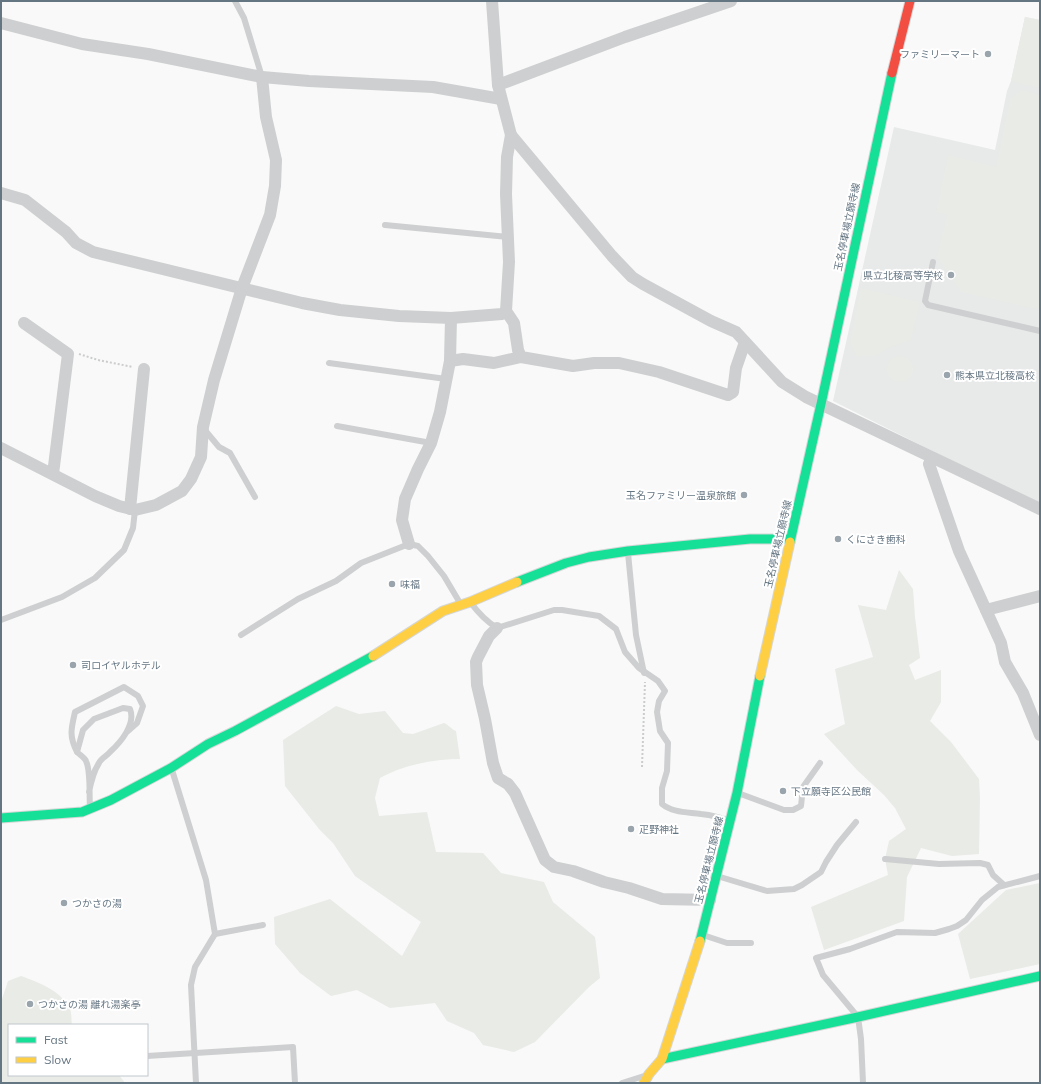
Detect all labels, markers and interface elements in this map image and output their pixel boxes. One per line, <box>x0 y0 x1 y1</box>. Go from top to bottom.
place label: ファミリーマート <box>900 48 980 61</box>
marker: ファミリーマート <box>983 49 993 59</box>
street label: 玉名停車場立願寺線 <box>831 182 863 272</box>
place label: 県立北稜高等学校 <box>863 269 943 282</box>
marker: 県立北稜高等学校 <box>946 270 956 280</box>
place label: 熊本県立北稜高校 <box>955 369 1035 382</box>
marker: 熊本県立北稜高校 <box>942 370 952 380</box>
place label: 玉名ファミリー温泉旅館 <box>626 489 736 502</box>
marker: 玉名ファミリー温泉旅館 <box>739 490 749 500</box>
street label: 玉名停車場立願寺線 <box>762 499 794 589</box>
place label: くにさき歯科 <box>846 533 906 546</box>
marker: くにさき歯科 <box>833 534 843 544</box>
place label: 味福 <box>400 578 420 591</box>
marker: 味福 <box>387 579 397 589</box>
place label: 司ロイヤルホテル <box>81 659 161 672</box>
marker: 司ロイヤルホテル <box>68 660 78 670</box>
place label: 下立願寺区公民館 <box>791 785 871 798</box>
marker: 下立願寺区公民館 <box>778 786 788 796</box>
street label: 玉名停車場立願寺線 <box>692 815 726 905</box>
place label: 疋野神社 <box>639 823 679 836</box>
marker: 疋野神社 <box>626 824 636 834</box>
place label: つかさの湯 <box>72 897 122 910</box>
marker: つかさの湯 <box>59 898 69 908</box>
place label: つかさの湯 離れ湯楽亭 <box>38 998 141 1011</box>
marker: つかさの湯 離れ湯楽亭 <box>25 999 35 1009</box>
legend <box>8 1024 148 1076</box>
text: Fast <box>44 1032 68 1047</box>
text: Slow <box>44 1052 72 1067</box>

